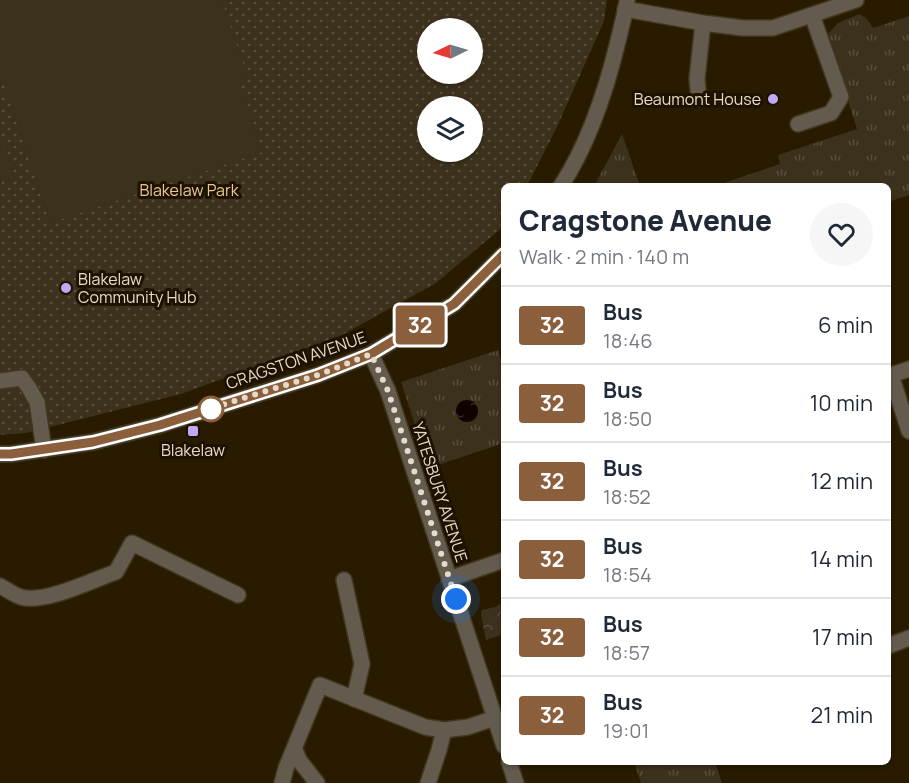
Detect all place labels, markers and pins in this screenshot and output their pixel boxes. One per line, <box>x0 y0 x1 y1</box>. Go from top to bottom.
place label: Beaumont House <box>634 88 761 110</box>
marker: Beaumont House <box>766 92 780 106</box>
place label: Blakelaw Community Hub <box>78 268 197 308</box>
marker: Blakelaw Community Hub <box>59 281 73 295</box>
unlabelled marker <box>198 396 224 422</box>
marker: Blakelaw <box>186 424 200 438</box>
place label: Blakelaw <box>161 439 225 461</box>

